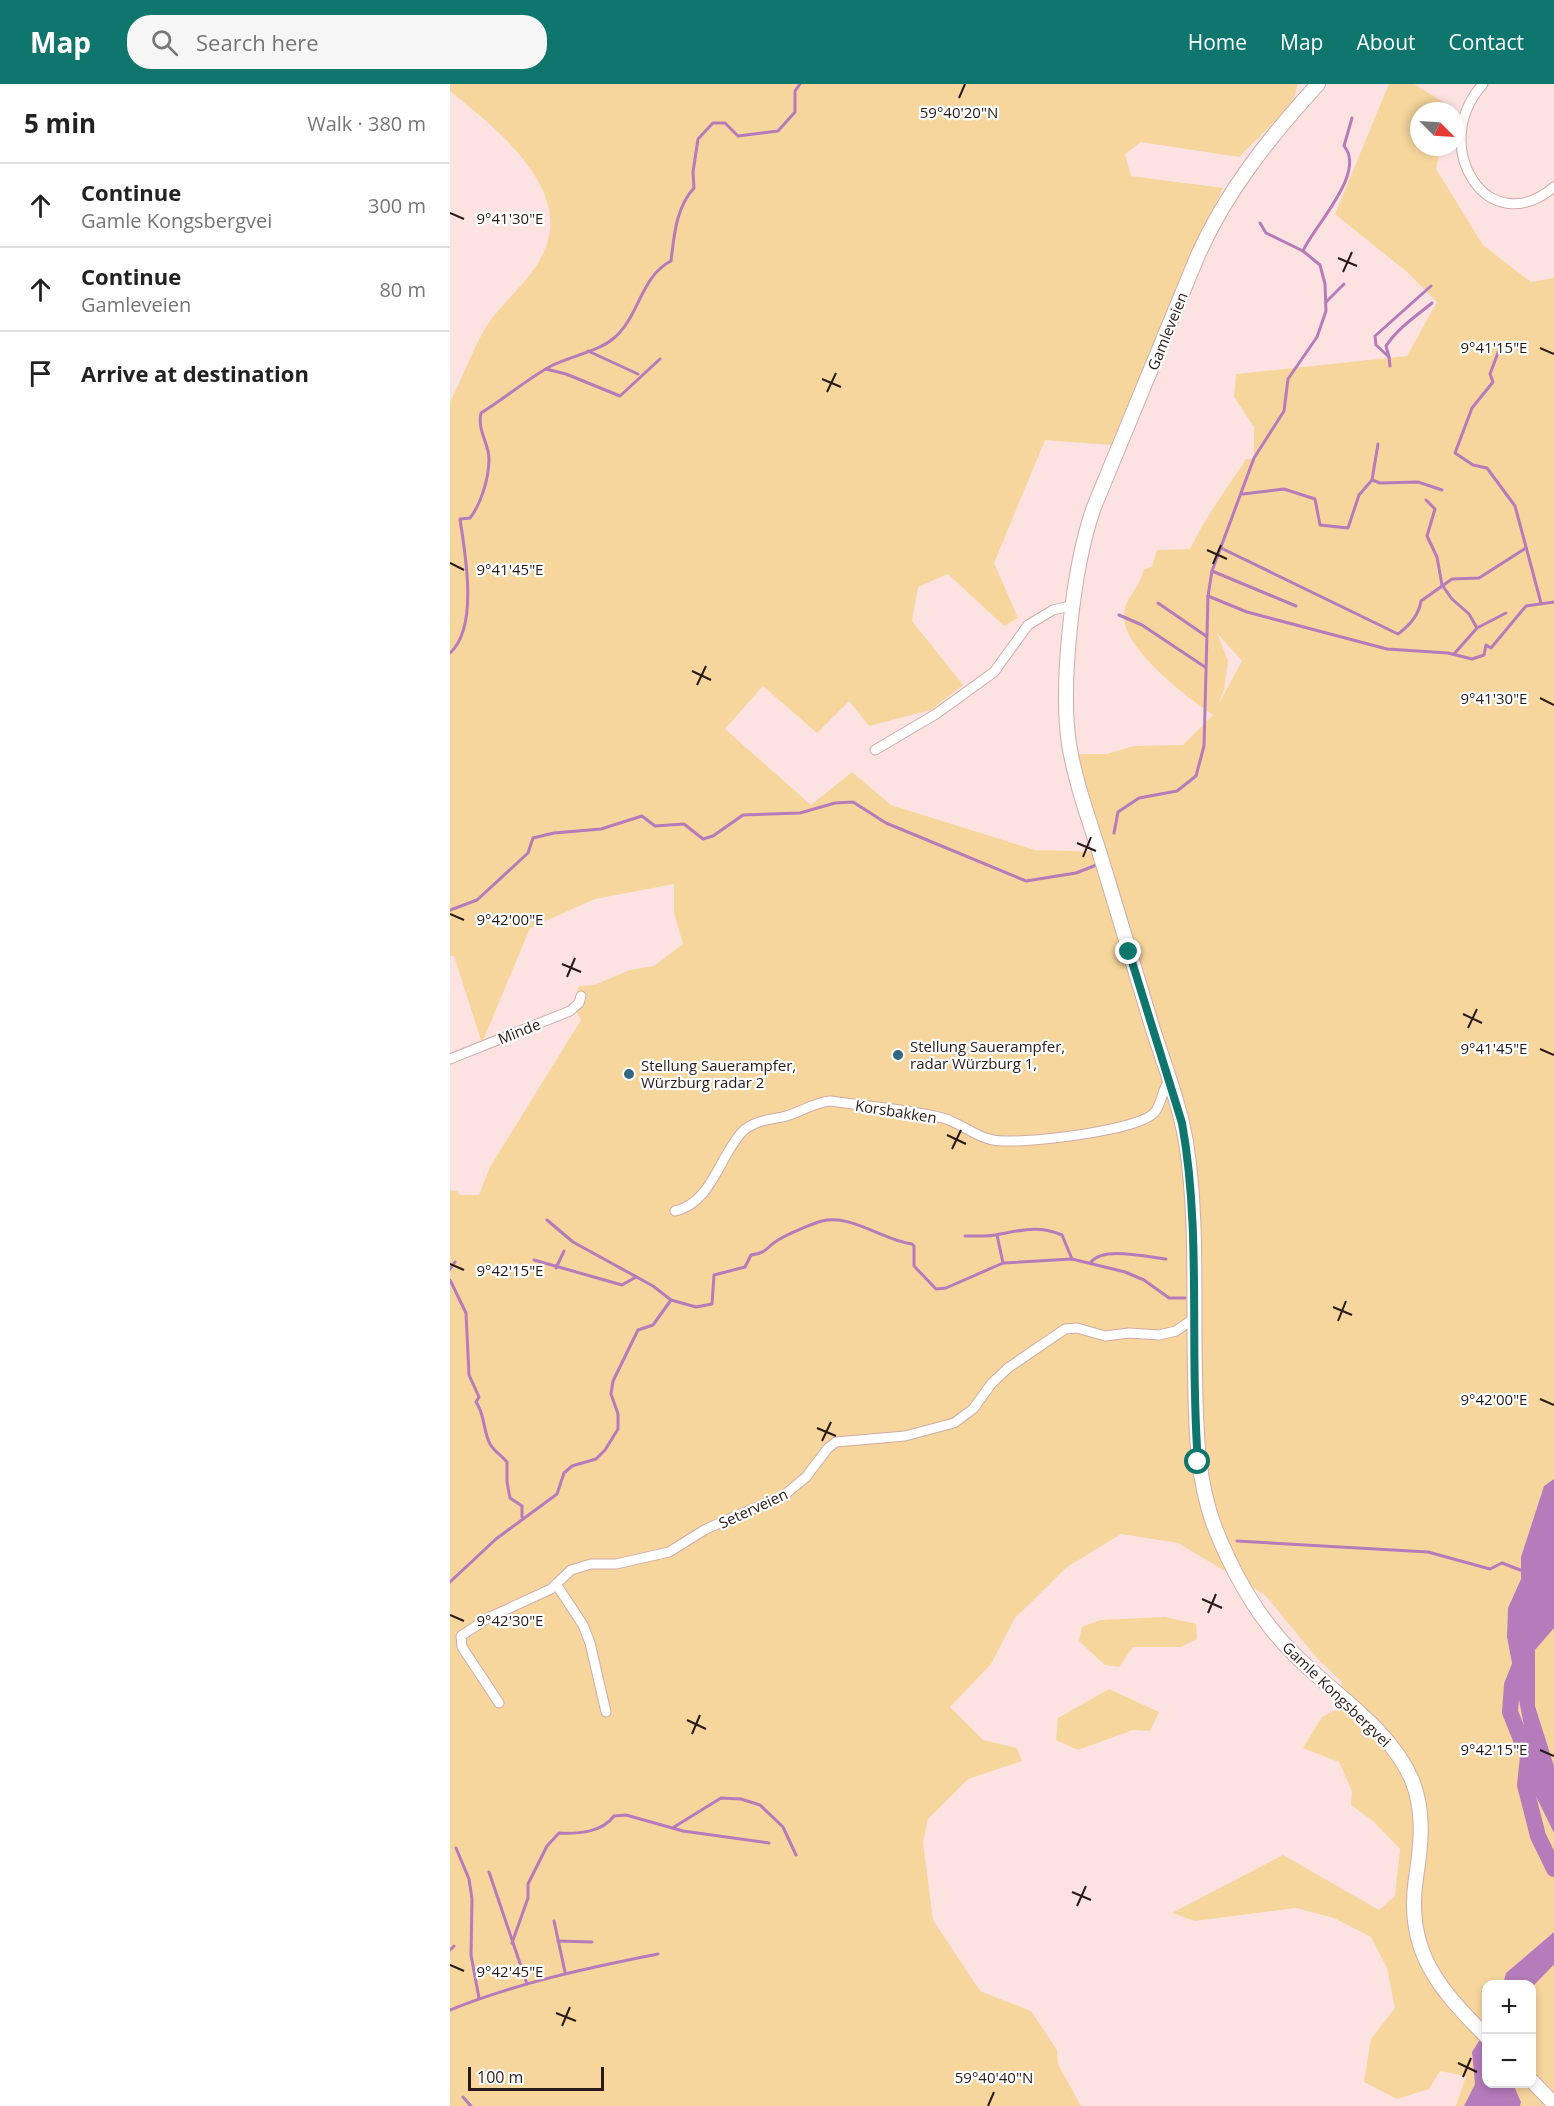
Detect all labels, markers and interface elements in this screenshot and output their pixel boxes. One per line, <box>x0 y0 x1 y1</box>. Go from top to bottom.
search box <box>127 15 547 69</box>
text: Map <box>30 23 91 61</box>
icon: search <box>148 26 181 59</box>
text: Search here <box>196 27 319 57</box>
text: Home <box>1188 28 1247 56</box>
text: Map <box>1280 28 1323 56</box>
text: About <box>1356 28 1416 56</box>
text: Contact <box>1449 28 1524 56</box>
text: 59°40'20"N <box>920 102 998 122</box>
north arrow <box>1410 102 1464 156</box>
text: 5 min <box>24 105 96 141</box>
text: Walk · 380 m <box>307 110 426 137</box>
text: Continue <box>81 177 181 207</box>
icon: ahead <box>24 189 57 222</box>
text: 300 m <box>368 192 426 219</box>
text: Gamle Kongsbergvei <box>81 207 272 234</box>
text: 9°41'30"E <box>477 208 543 228</box>
text: Continue <box>81 261 181 291</box>
icon: ahead <box>24 273 57 306</box>
text: 80 m <box>379 276 426 303</box>
street label: Gamleveien <box>1142 289 1192 373</box>
text: Gamleveien <box>81 291 191 318</box>
text: 9°41'15"E <box>1461 337 1527 357</box>
icon: arrive <box>24 357 57 390</box>
text: Arrive at destination <box>81 358 309 388</box>
text: 9°41'45"E <box>477 559 543 579</box>
text: 9°41'30"E <box>1461 688 1527 708</box>
text: 9°42'00"E <box>477 909 543 929</box>
route end <box>1115 938 1141 964</box>
street label: Minde <box>495 1013 543 1049</box>
place label: Stellung Sauerampfer, radar Würzburg 1, <box>910 1036 1065 1073</box>
text: 9°41'45"E <box>1461 1038 1527 1058</box>
marker: Stellung Sauerampfer, radar Würzburg 1, <box>891 1048 905 1062</box>
place label: Stellung Sauerampfer, Würzburg radar 2 <box>641 1055 796 1092</box>
marker: Stellung Sauerampfer, Würzburg radar 2 <box>622 1067 636 1081</box>
street label: Korsbakken <box>854 1095 938 1127</box>
text: 9°42'15"E <box>477 1260 543 1280</box>
text: 9°42'00"E <box>1461 1389 1527 1409</box>
route start <box>1184 1448 1210 1474</box>
street label: Seterveien <box>715 1483 791 1533</box>
text: 9°42'30"E <box>477 1610 543 1630</box>
street label: Gamle Kongsbergvei <box>1278 1637 1396 1751</box>
text: 9°42'15"E <box>1461 1739 1527 1759</box>
text: 9°42'45"E <box>477 1961 543 1981</box>
map controls <box>1482 1980 1536 2088</box>
button: + <box>1482 1980 1536 2034</box>
button: − <box>1482 2034 1536 2088</box>
scale bar <box>468 2064 604 2092</box>
text: 100 m <box>477 2066 523 2088</box>
text: 59°40'40"N <box>955 2067 1033 2087</box>

